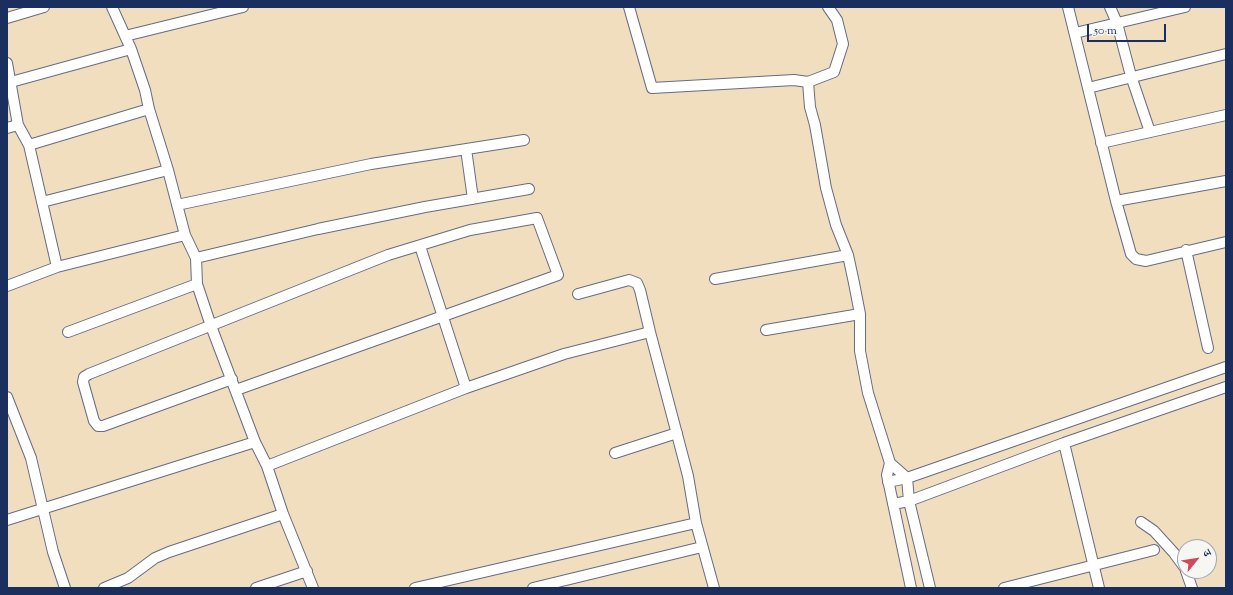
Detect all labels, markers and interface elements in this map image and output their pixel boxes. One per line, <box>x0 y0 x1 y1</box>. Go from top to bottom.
scale bar <box>1089 16 1168 42</box>
text: 50 m <box>1094 22 1117 40</box>
north arrow <box>1177 539 1217 579</box>
text: उ <box>1198 547 1215 560</box>

